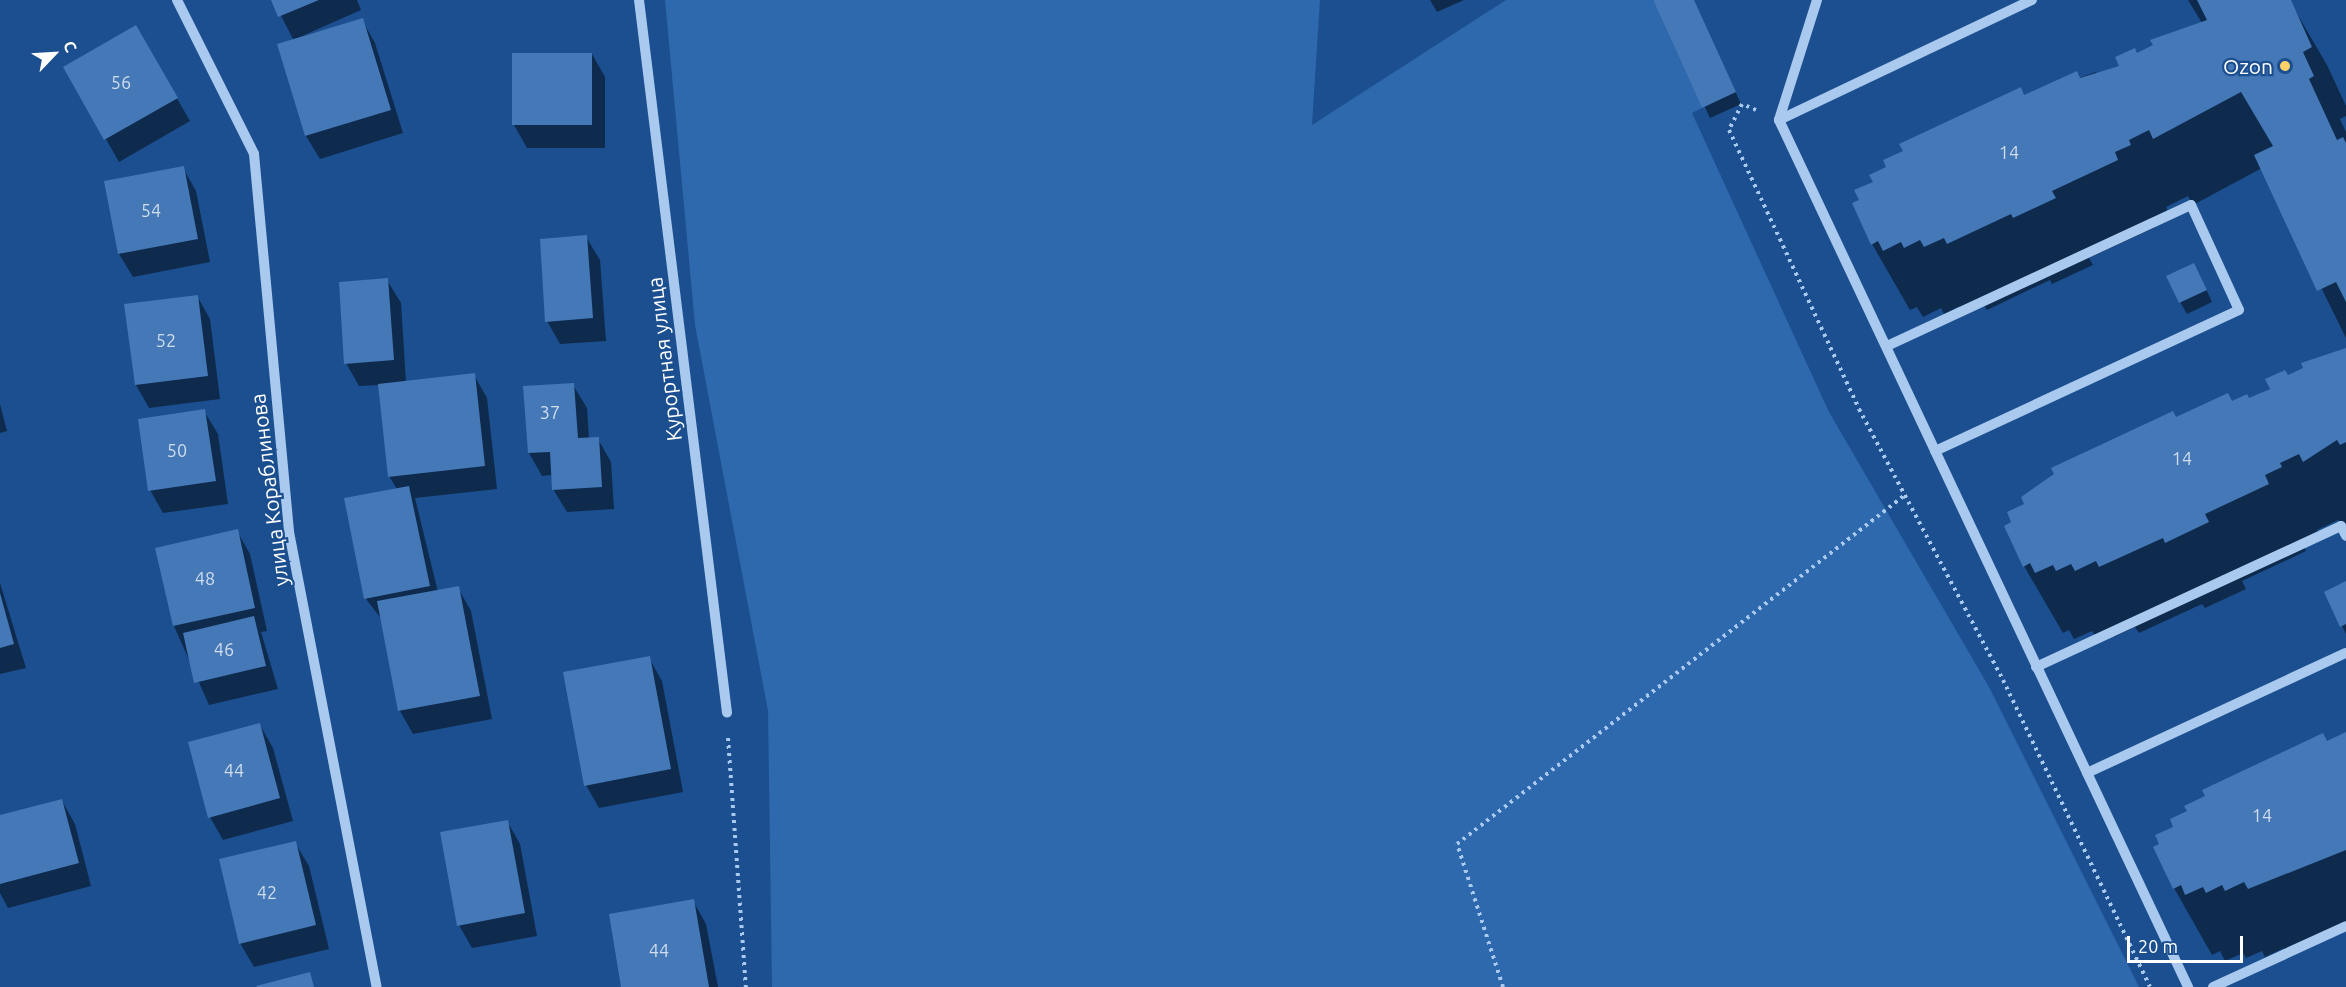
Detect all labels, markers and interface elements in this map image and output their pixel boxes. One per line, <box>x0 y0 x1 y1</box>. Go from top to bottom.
north arrow <box>24 24 84 84</box>
text: С <box>60 38 81 55</box>
place label: Ozon <box>2223 53 2273 79</box>
marker: Ozon <box>2278 59 2292 73</box>
house number: 56 <box>111 71 131 93</box>
house number: 14 <box>1999 141 2019 163</box>
house number: 54 <box>141 199 161 221</box>
street label: Курортная улица <box>641 276 687 442</box>
house number: 52 <box>156 329 176 351</box>
street label: улица Кораблинова <box>245 392 293 588</box>
house number: 37 <box>540 401 560 423</box>
house number: 50 <box>167 439 187 461</box>
house number: 14 <box>2172 447 2192 469</box>
house number: 48 <box>195 567 215 589</box>
house number: 46 <box>214 638 234 660</box>
house number: 44 <box>224 759 244 781</box>
house number: 14 <box>2252 804 2272 826</box>
house number: 42 <box>257 881 277 903</box>
scale bar <box>2130 924 2246 962</box>
text: 20 m <box>2138 936 2178 956</box>
house number: 44 <box>649 939 669 961</box>

